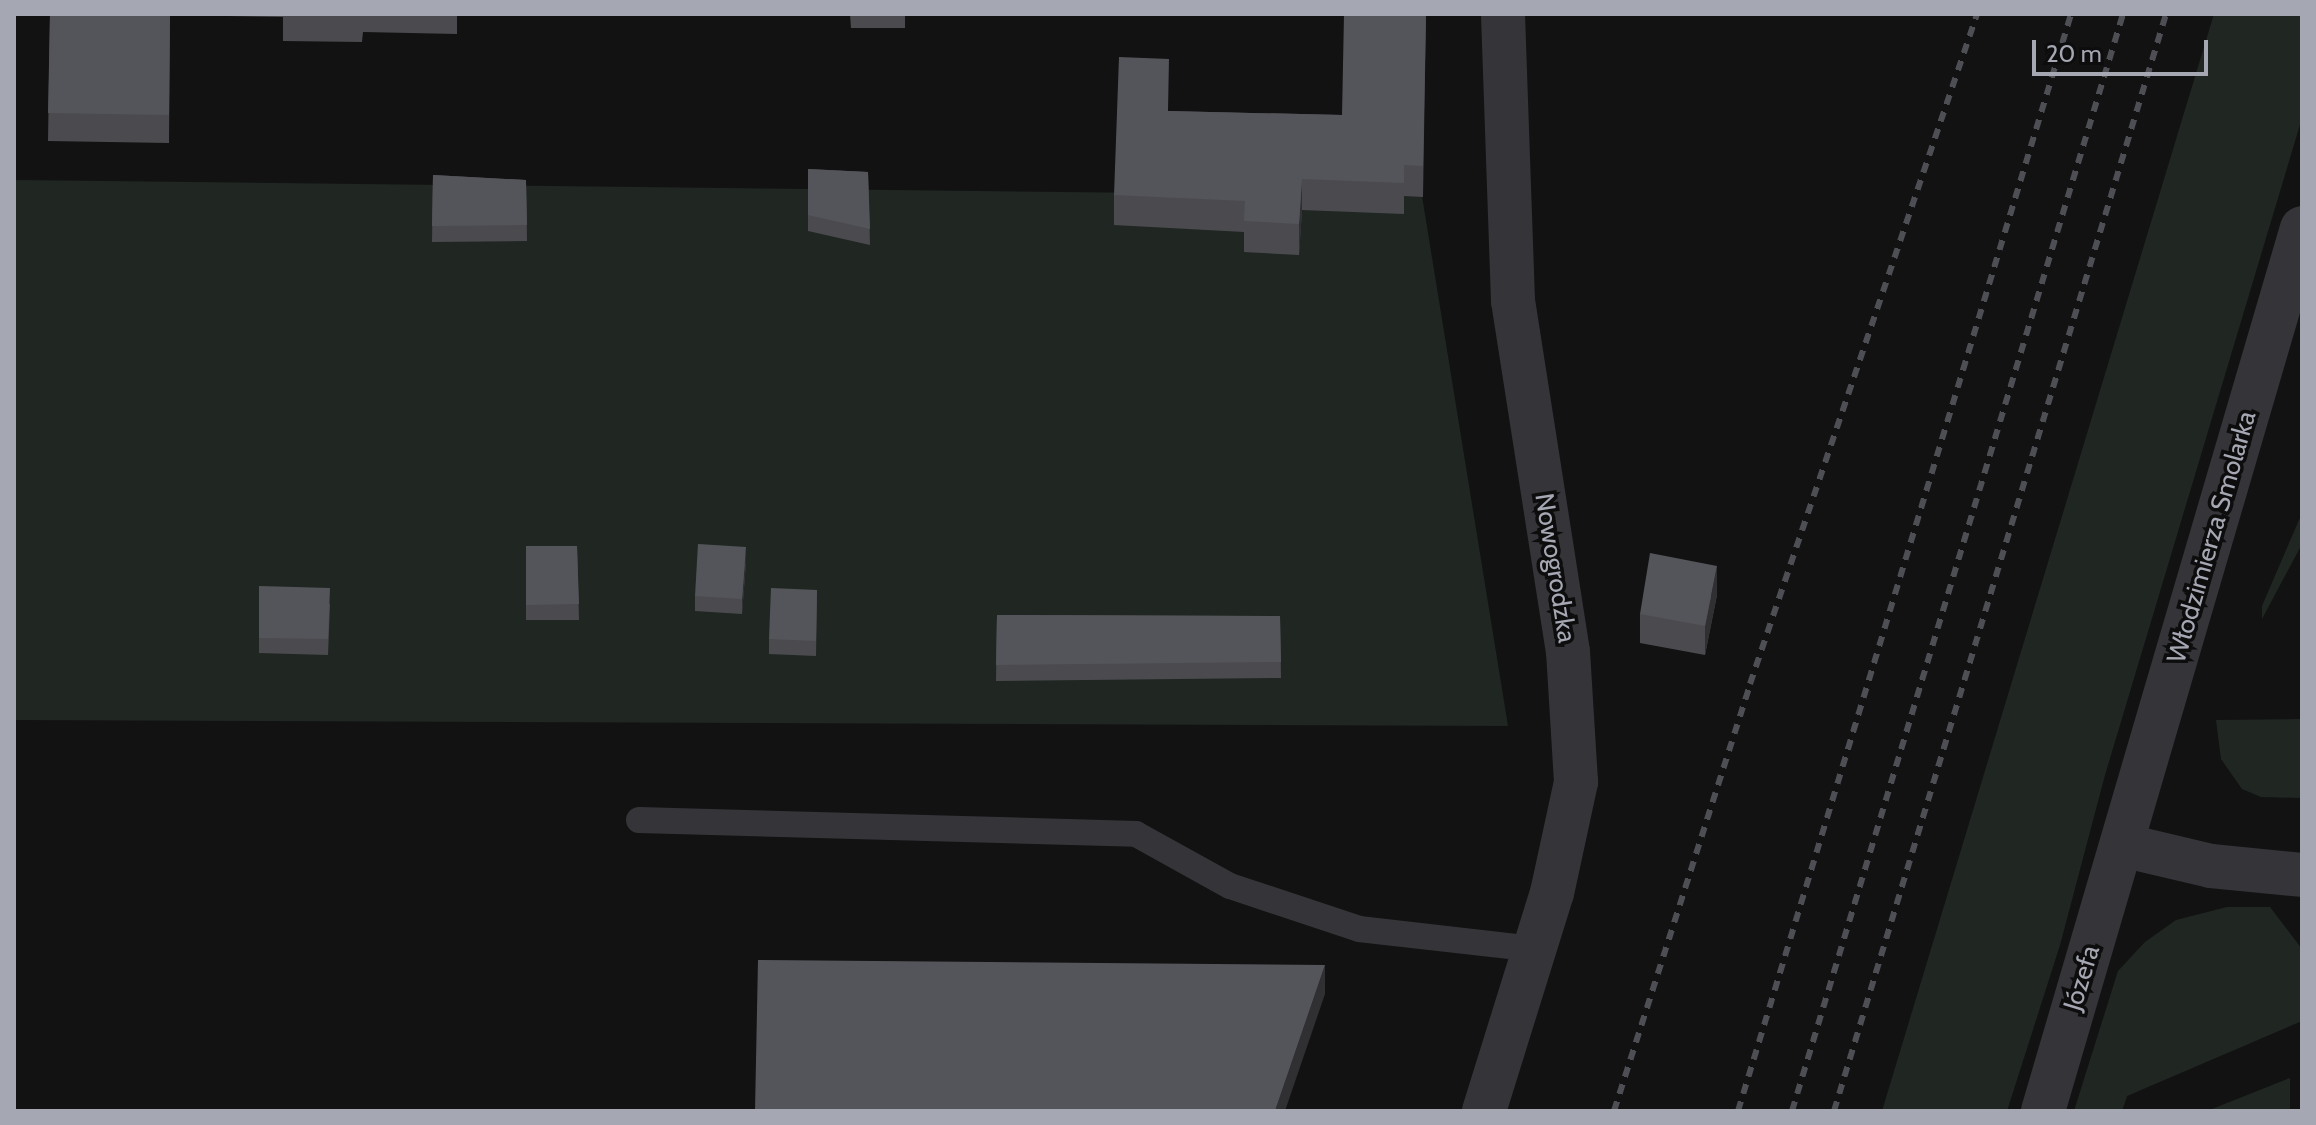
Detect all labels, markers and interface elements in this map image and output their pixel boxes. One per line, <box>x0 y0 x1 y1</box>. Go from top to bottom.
scale bar <box>2036 24 2212 74</box>
text: 20 m <box>2046 39 2102 68</box>
street label: Włodzimierza Smolarka <box>2161 407 2263 667</box>
street label: Nowogrodzka <box>1528 491 1582 645</box>
street label: Józefa <box>2057 942 2107 1014</box>

